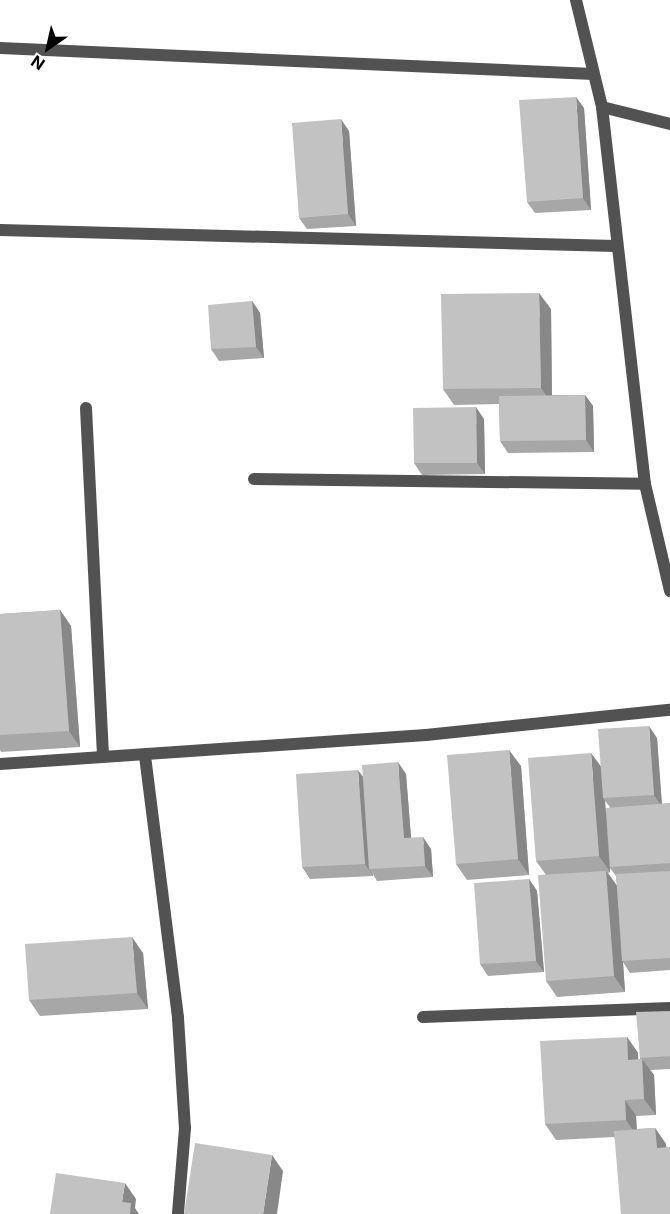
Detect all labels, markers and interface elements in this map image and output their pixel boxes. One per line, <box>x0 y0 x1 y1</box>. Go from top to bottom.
north arrow <box>18 18 78 78</box>
text: N <box>27 51 49 75</box>

